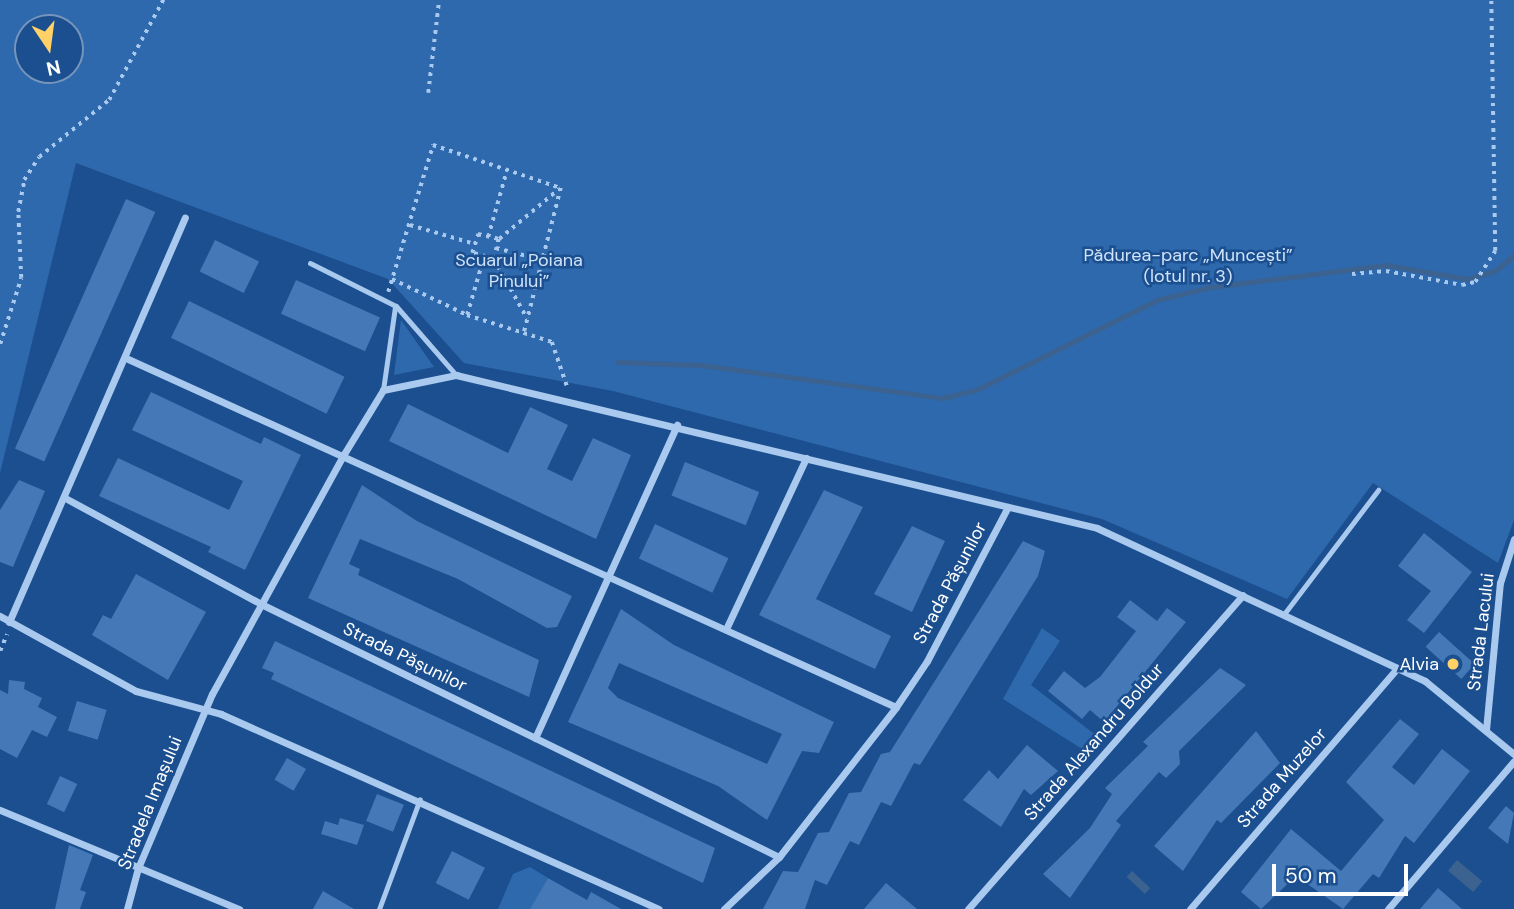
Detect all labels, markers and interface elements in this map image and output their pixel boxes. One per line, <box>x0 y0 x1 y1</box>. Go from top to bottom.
north arrow <box>14 14 84 84</box>
text: N <box>44 54 63 82</box>
park label: Pădurea-parc „Muncești” (lotul nr. 3) <box>1083 245 1293 288</box>
park label: Scuarul „Poiana Pinului” <box>455 250 583 292</box>
street label: Strada Pășunilor <box>909 518 991 648</box>
street label: Strada Lacului <box>1463 572 1499 692</box>
street label: Strada Pășunilor <box>340 618 470 696</box>
place label: Alvia <box>1399 653 1439 675</box>
marker: Alvia <box>1445 656 1461 672</box>
street label: Strada Alexandru Boldur <box>1020 659 1168 825</box>
street label: Strada Muzelor <box>1233 724 1331 832</box>
street label: Stradela Imașului <box>113 733 187 873</box>
scale bar <box>1276 850 1412 894</box>
text: 50 m <box>1285 862 1336 890</box>

